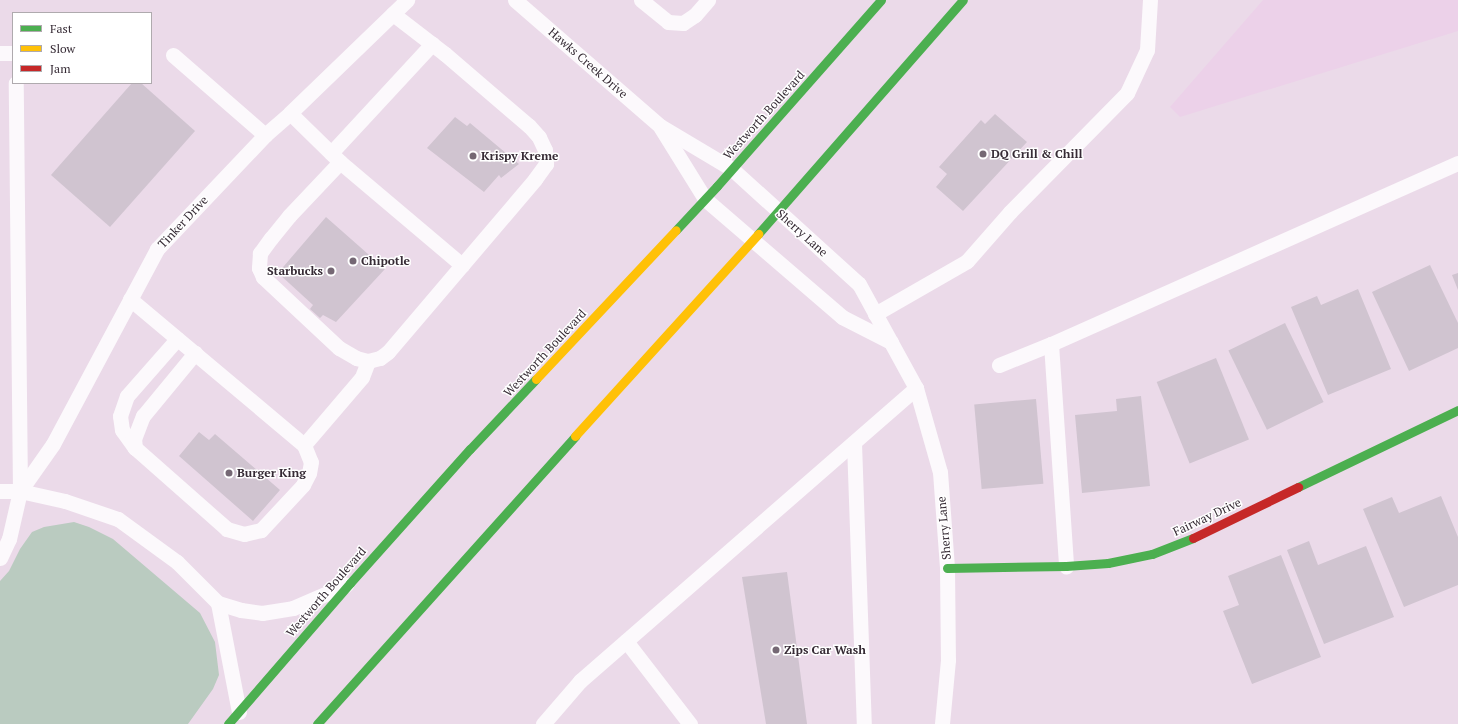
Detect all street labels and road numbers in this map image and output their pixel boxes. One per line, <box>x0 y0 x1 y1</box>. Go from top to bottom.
street label: Hawks Creek Drive <box>546 25 630 101</box>
street label: Westworth Boulevard <box>720 68 808 162</box>
street label: Tinker Drive <box>155 193 211 251</box>
street label: Sherry Lane <box>774 206 830 260</box>
street label: Westworth Boulevard <box>501 306 589 400</box>
street label: Fairway Drive <box>1171 495 1243 539</box>
street label: Sherry Lane <box>934 496 954 560</box>
street label: Westworth Boulevard <box>283 544 369 640</box>

